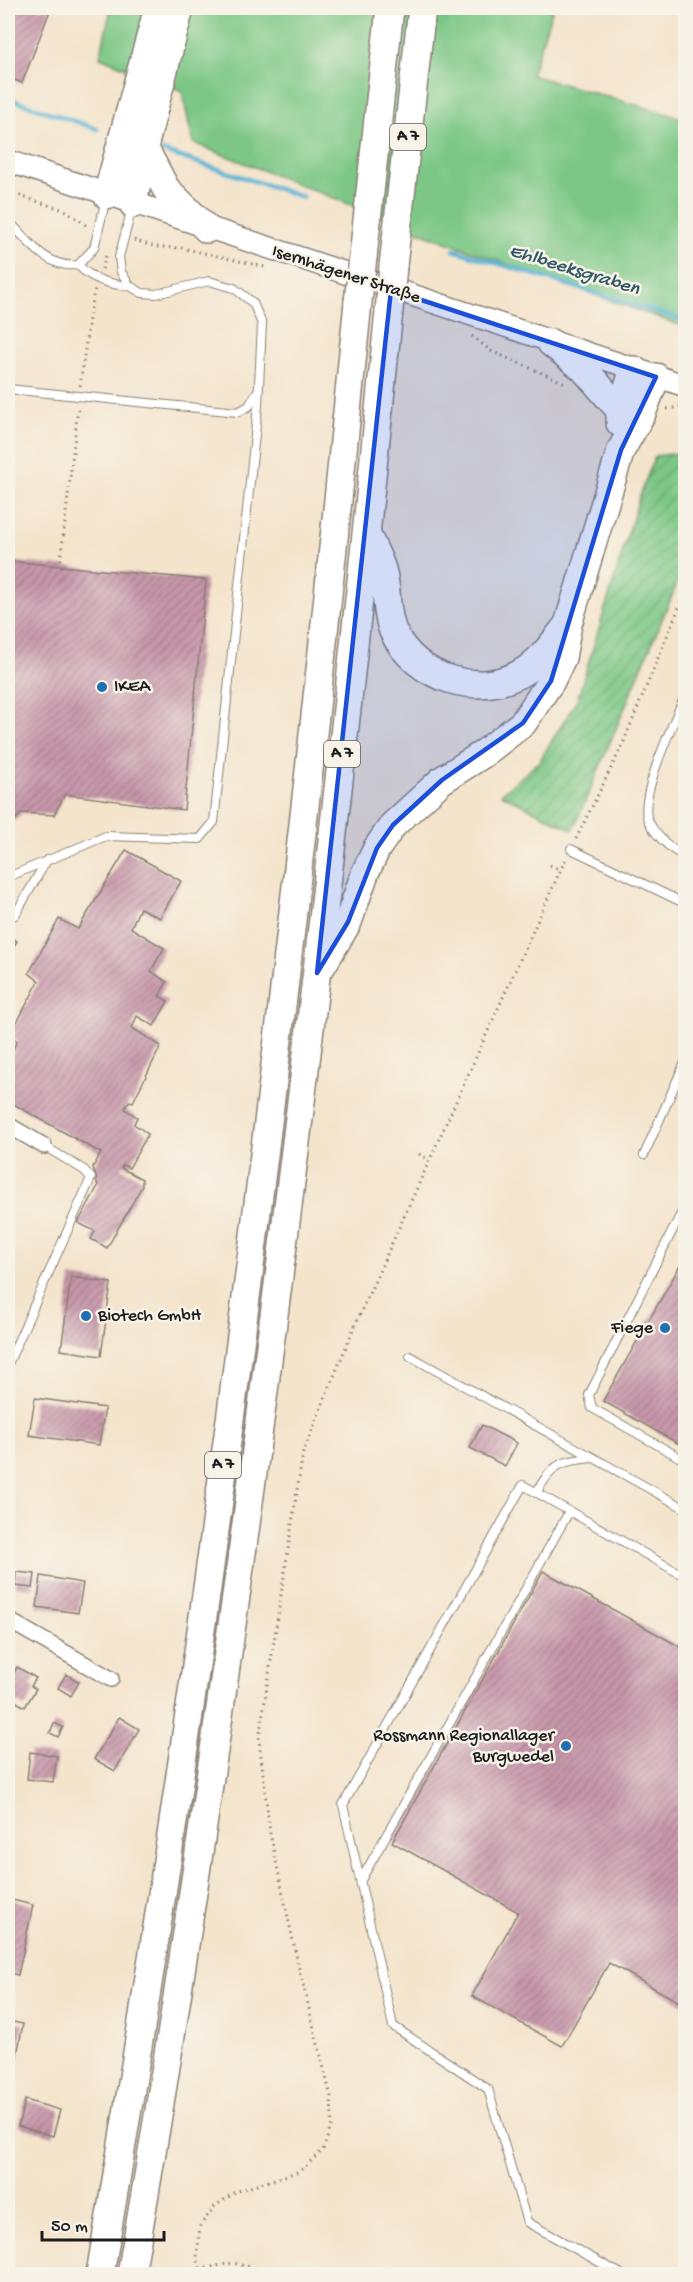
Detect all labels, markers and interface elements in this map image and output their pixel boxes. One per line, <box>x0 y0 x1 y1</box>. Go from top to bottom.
road number: A 7 <box>390 124 426 150</box>
water label: Ehlbeeksgraben <box>506 240 642 302</box>
street label: Isernhägener Straße <box>269 241 424 309</box>
place label: IKEA <box>114 677 151 698</box>
marker: IKEA <box>95 680 109 694</box>
road number: A 7 <box>324 741 360 767</box>
place label: Biotech GmbH <box>97 1306 202 1327</box>
marker: Biotech GmbH <box>79 1309 93 1323</box>
place label: Fiege <box>610 1318 654 1339</box>
marker: Fiege <box>658 1321 672 1335</box>
road number: A 7 <box>205 1452 241 1478</box>
place label: Rossmann Regionallager Burgwedel <box>373 1726 556 1768</box>
marker: Rossmann Regionallager Burgwedel <box>559 1739 573 1753</box>
scale bar <box>42 2204 164 2242</box>
text: 50 m <box>51 2217 88 2238</box>

